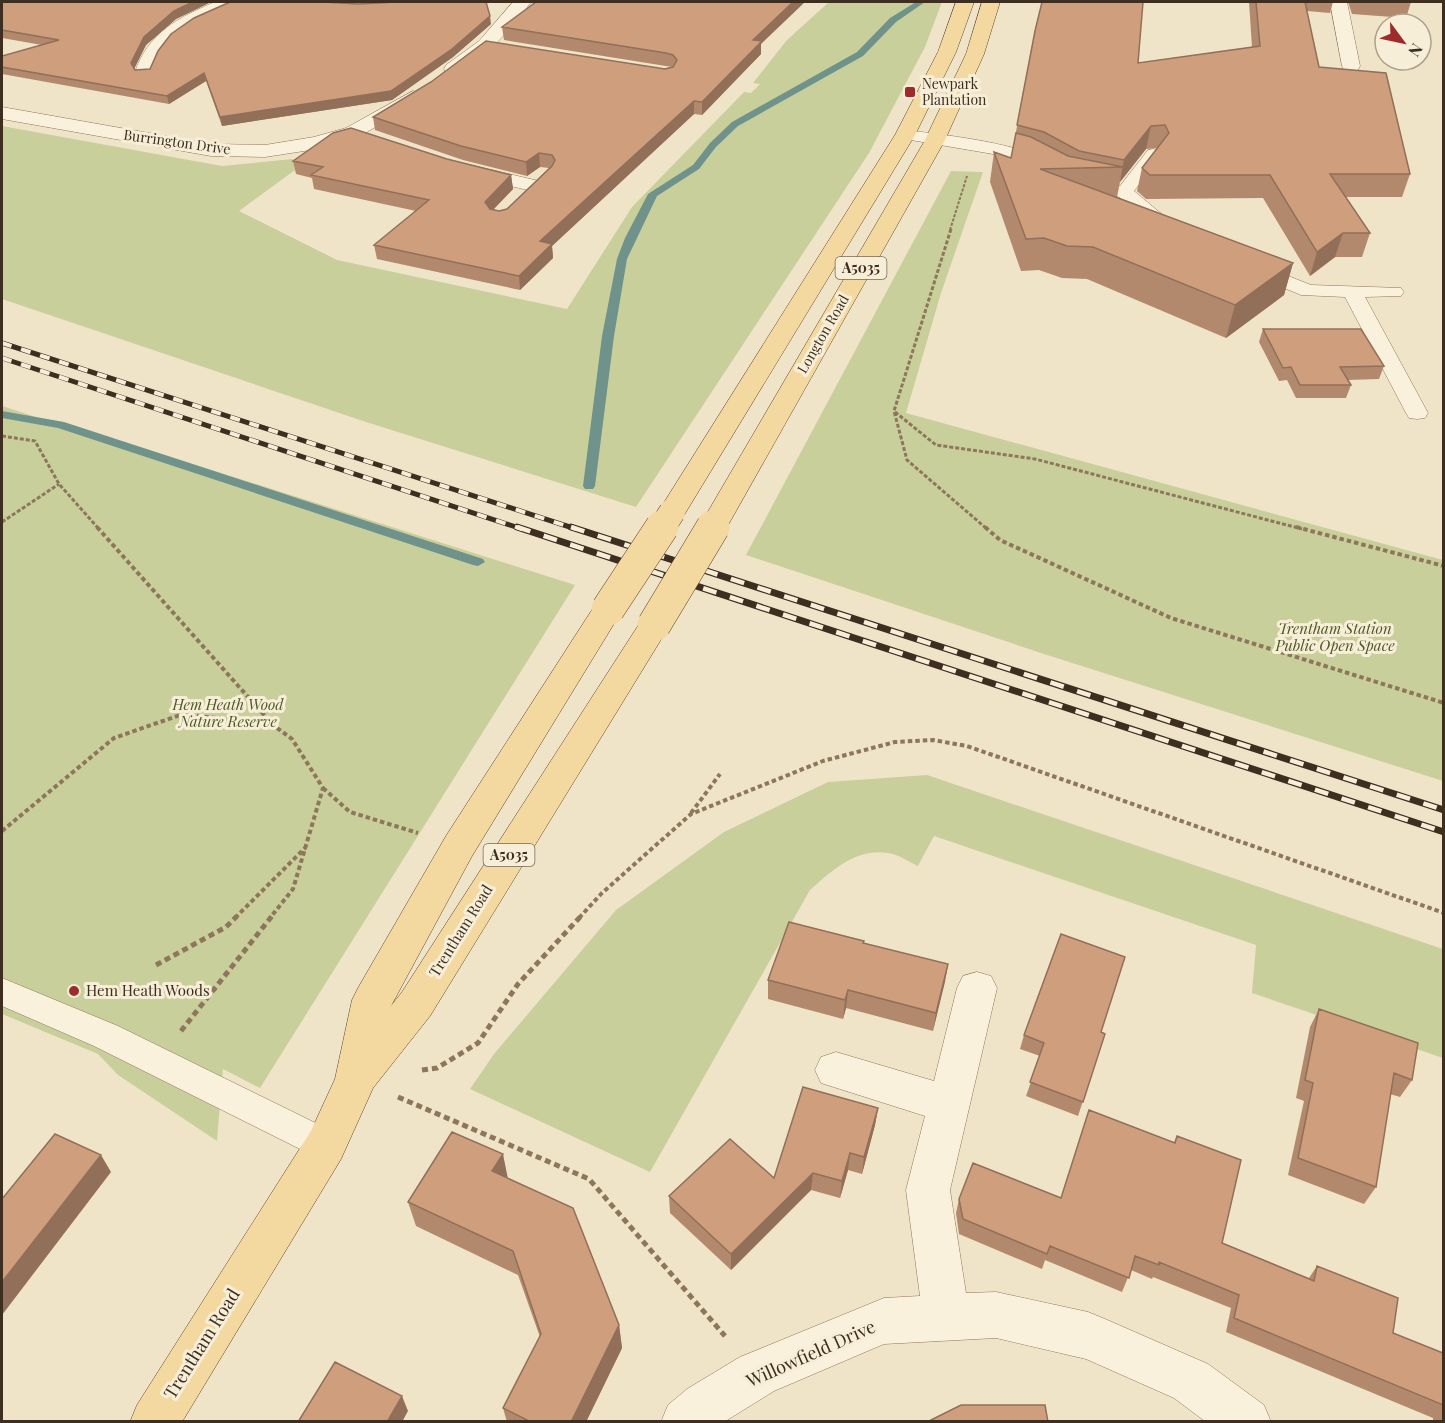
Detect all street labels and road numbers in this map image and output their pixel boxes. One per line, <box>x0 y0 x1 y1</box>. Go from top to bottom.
street label: Burrington Drive <box>122 125 232 158</box>
road number: A5035 <box>836 257 886 279</box>
street label: Longton Road <box>792 291 853 377</box>
road number: A5035 <box>484 844 534 866</box>
street label: Trentham Road <box>424 880 497 980</box>
street label: Trentham Road <box>158 1283 245 1403</box>
street label: Willowfield Drive <box>741 1314 879 1393</box>

